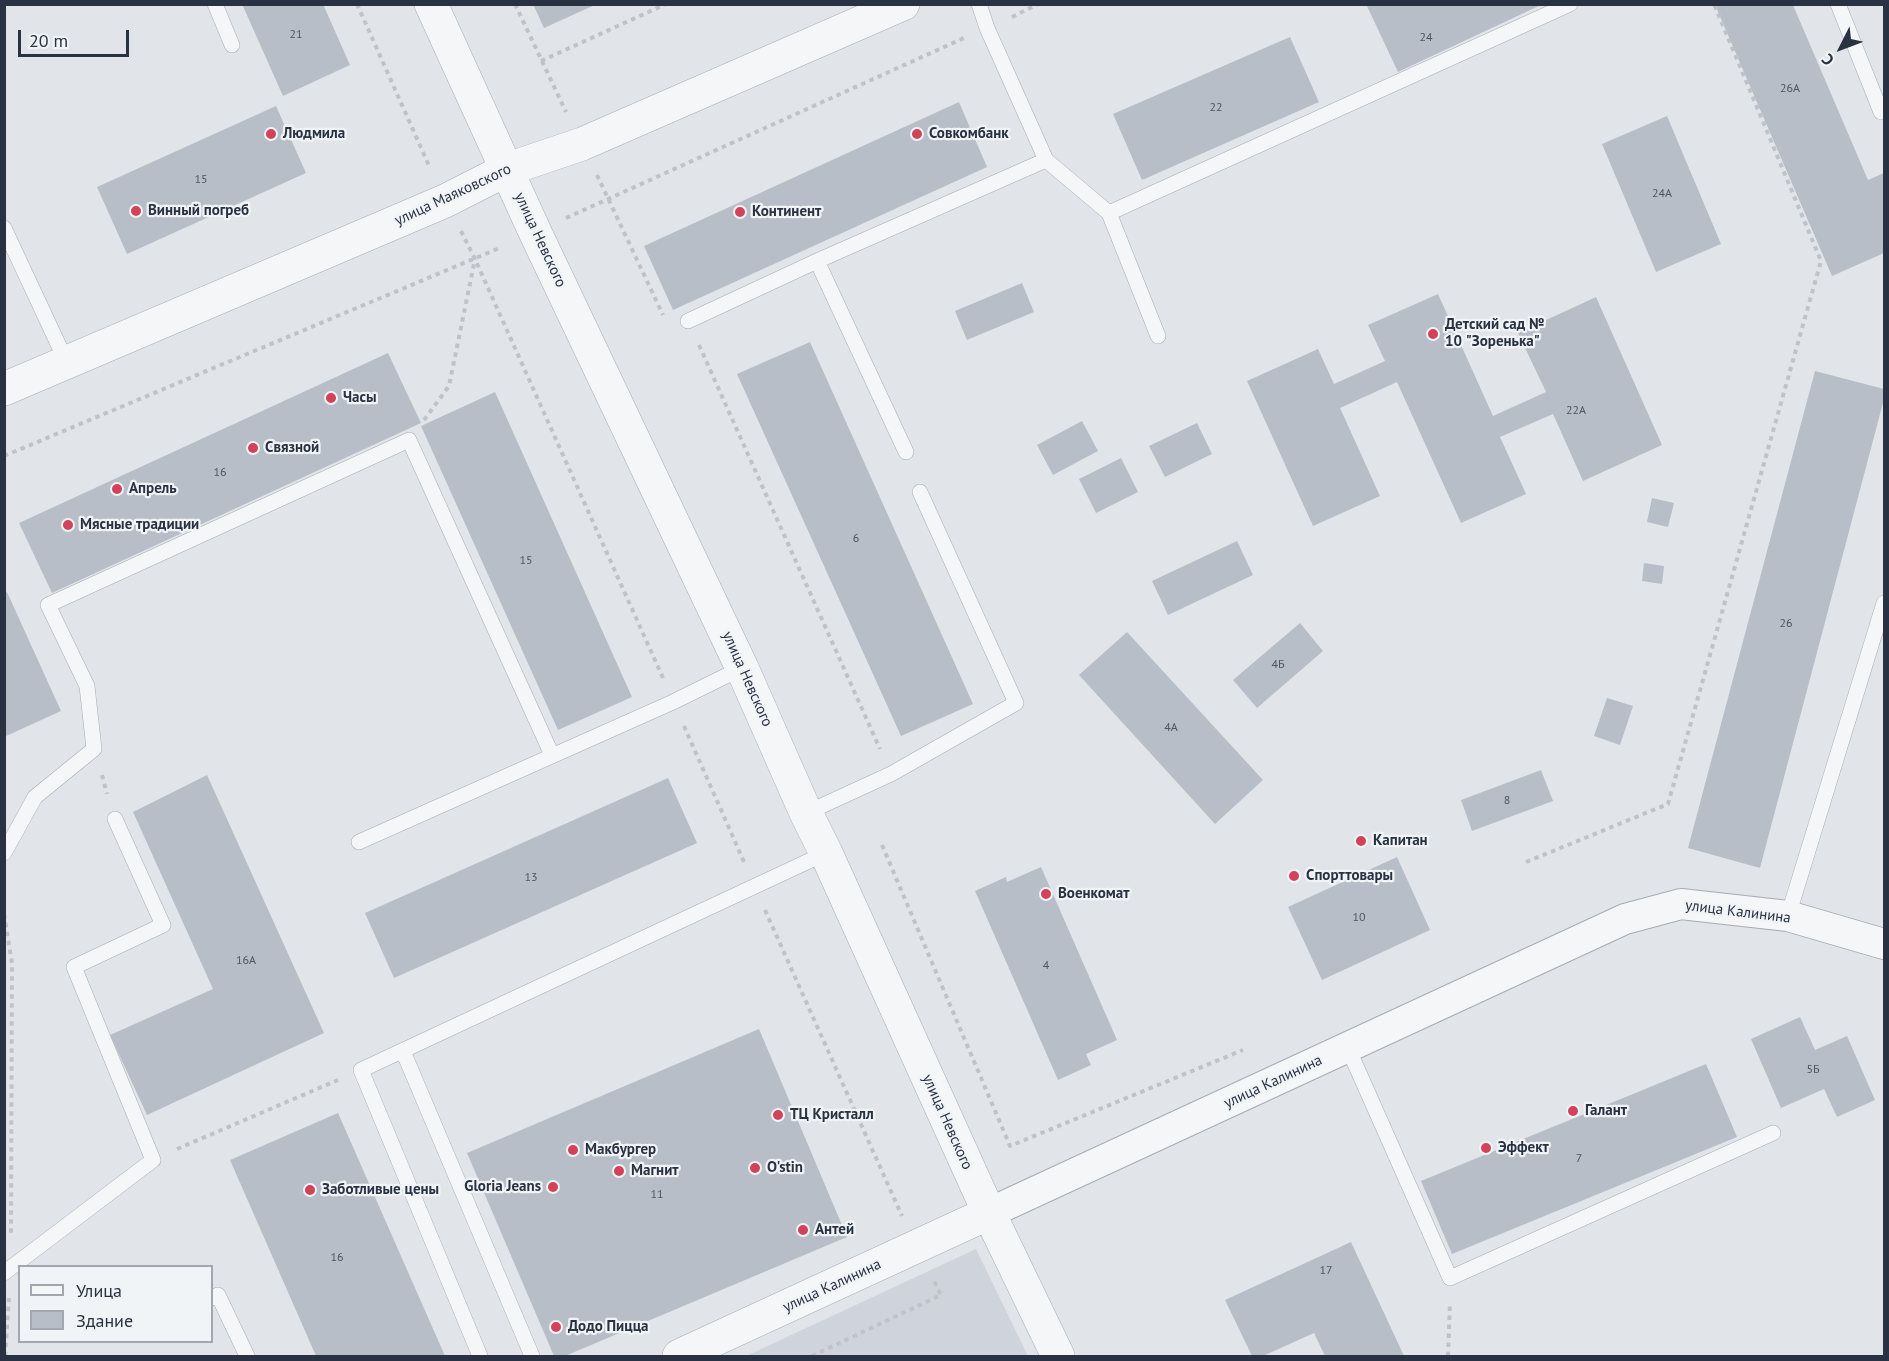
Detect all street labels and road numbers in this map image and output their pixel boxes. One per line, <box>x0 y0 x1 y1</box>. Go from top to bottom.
street label: улица Маяковского <box>392 160 514 230</box>
street label: улица Невского <box>510 190 570 290</box>
street label: улица Невского <box>718 629 776 729</box>
street label: улица Калинина <box>1684 897 1792 927</box>
street label: улица Калинина <box>1221 1051 1325 1113</box>
street label: улица Невского <box>918 1072 976 1172</box>
street label: улица Калинина <box>780 1255 884 1317</box>

